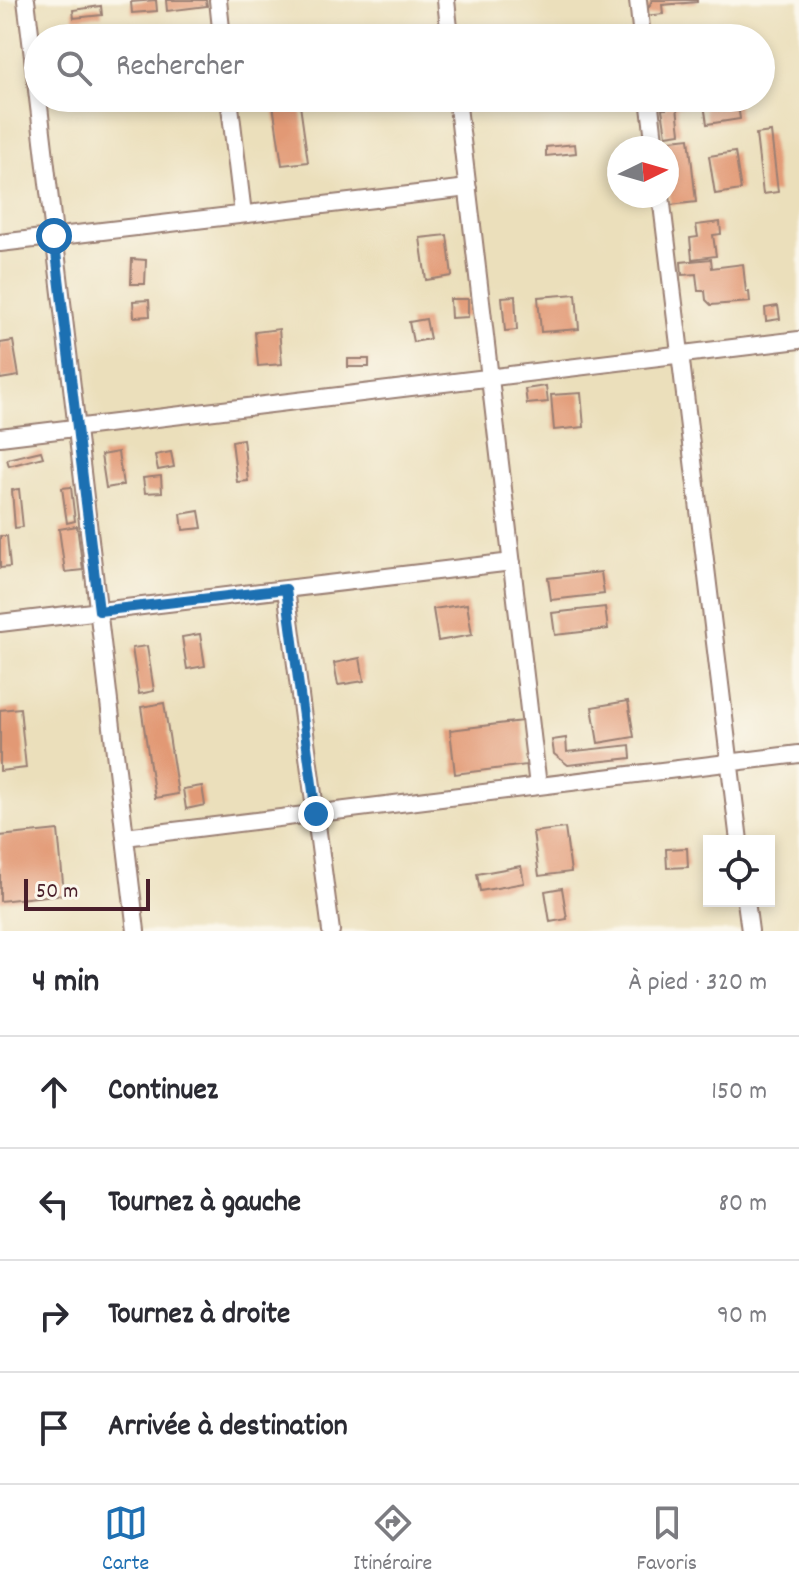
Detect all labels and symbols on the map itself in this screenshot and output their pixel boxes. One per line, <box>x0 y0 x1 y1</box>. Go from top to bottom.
north arrow <box>607 136 679 208</box>
route start <box>36 218 72 254</box>
route end <box>298 796 334 832</box>
scale bar <box>24 875 150 911</box>

